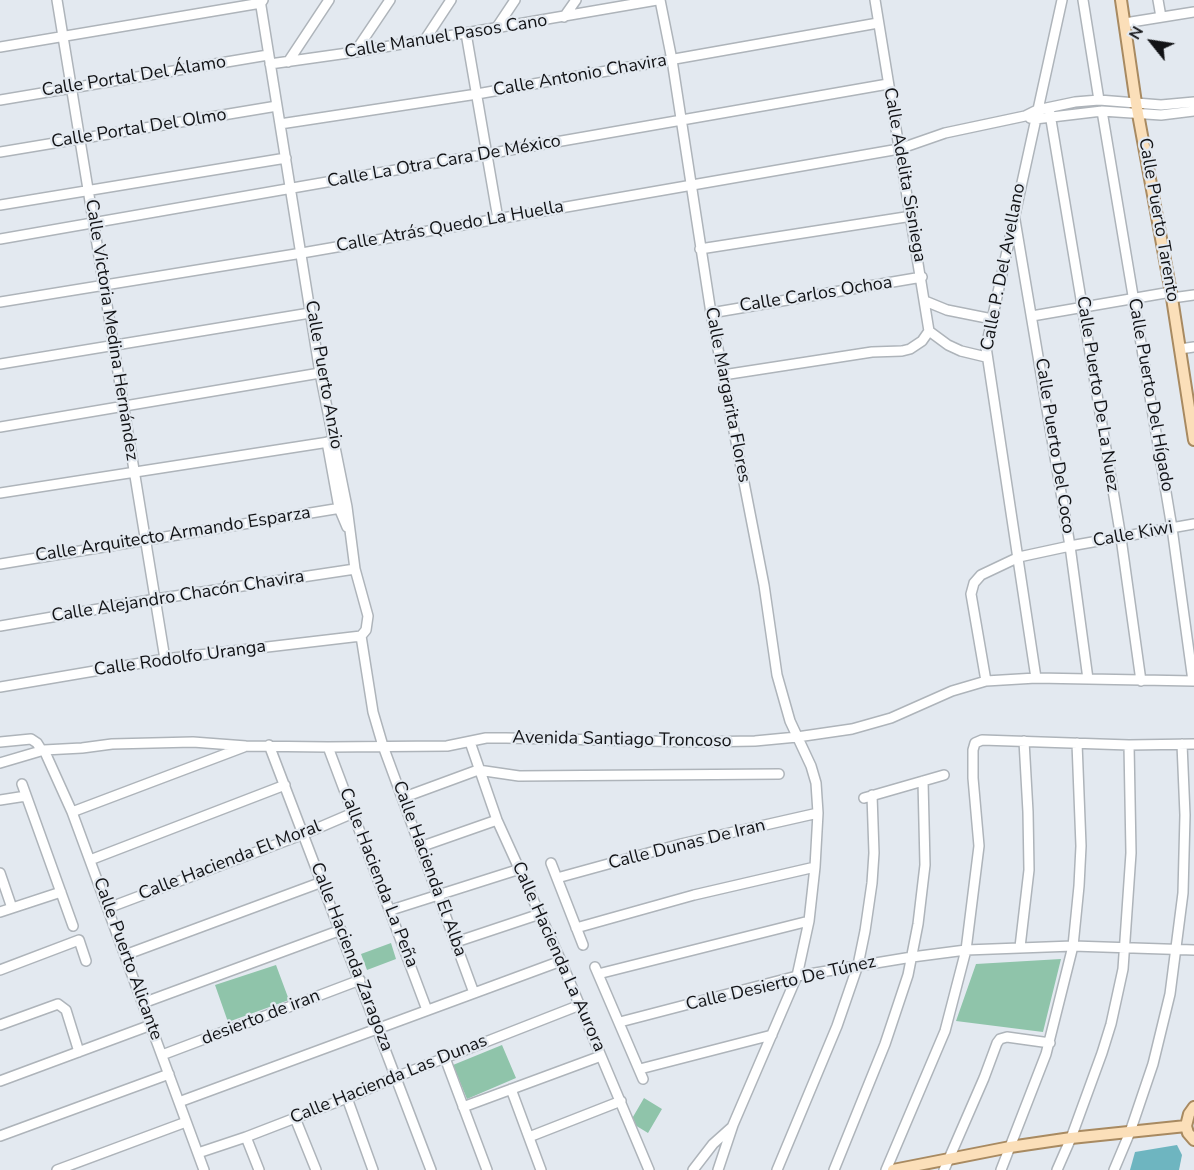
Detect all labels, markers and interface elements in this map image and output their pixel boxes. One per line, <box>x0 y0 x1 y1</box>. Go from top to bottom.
street label: Calle Manuel Pasos Cano <box>343 10 549 64</box>
north arrow <box>1122 12 1182 72</box>
text: N <box>1124 22 1149 44</box>
street label: Calle Antonio Chavira <box>492 50 668 102</box>
street label: Calle Portal Del Álamo <box>40 52 228 102</box>
street label: Calle Adelita Sisniega <box>878 86 930 264</box>
street label: Calle Portal Del Olmo <box>50 104 228 154</box>
street label: Calle La Otra Cara De México <box>326 131 562 193</box>
street label: Calle Puerto Tarento <box>1133 136 1183 304</box>
street label: Calle P. Del Avellano <box>977 182 1031 352</box>
street label: Calle Atrás Quedo La Huella <box>335 196 565 258</box>
street label: Calle Victoria Medina Hernández <box>80 198 142 462</box>
street label: Calle Carlos Ochoa <box>738 272 894 318</box>
street label: Calle Puerto De La Nuez <box>1071 295 1123 493</box>
street label: Calle Puerto Del Hígado <box>1122 297 1178 493</box>
street label: Calle Puerto Anzio <box>299 299 347 451</box>
street label: Calle Margarita Flores <box>699 305 755 485</box>
street label: Calle Puerto Del Coco <box>1029 357 1079 535</box>
street label: Calle Arquitecto Armando Esparza <box>34 503 312 567</box>
street label: Calle Kiwi <box>1091 517 1175 553</box>
street label: Calle Alejandro Chacón Chavira <box>50 566 306 628</box>
street label: Calle Rodolfo Uranga <box>93 636 267 682</box>
street label: Avenida Santiago Troncoso <box>512 727 732 753</box>
street label: Calle Hacienda El Alba <box>387 778 471 960</box>
street label: Calle Hacienda La Peña <box>334 785 422 971</box>
street label: Calle Dunas De Iran <box>606 815 768 875</box>
street label: Calle Hacienda El Moral <box>136 816 324 906</box>
street label: Calle Hacienda La Aurora <box>506 859 610 1055</box>
street label: Calle Hacienda Zaragoza <box>305 860 397 1054</box>
street label: Calle Puerto Alicante <box>88 875 166 1043</box>
street label: Calle Desierto De Túnez <box>684 952 878 1016</box>
street label: desierto de iran <box>199 985 323 1051</box>
street label: Calle Hacienda Las Dunas <box>287 1031 491 1129</box>

